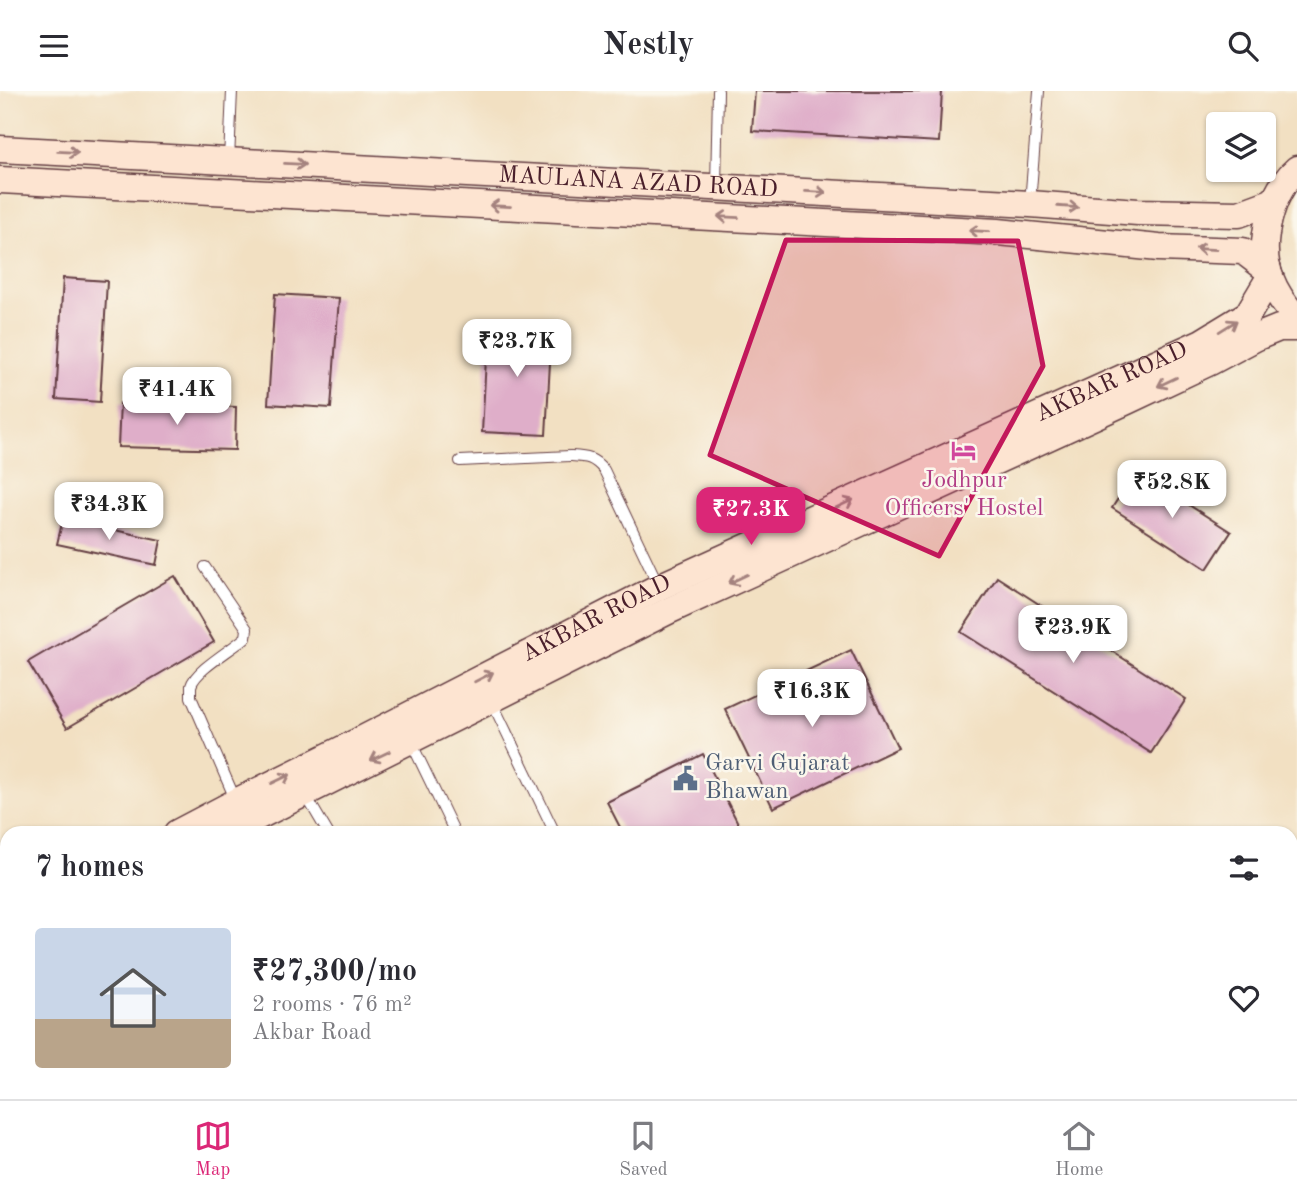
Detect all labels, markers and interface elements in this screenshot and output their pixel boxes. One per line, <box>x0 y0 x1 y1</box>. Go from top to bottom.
icon: menu <box>35 27 73 65</box>
icon: search <box>1224 27 1262 65</box>
text: Nestly <box>603 30 694 62</box>
map controls <box>1206 112 1276 182</box>
button: layers <box>1206 112 1276 182</box>
one-way arrow <box>56 146 79 159</box>
one-way arrow <box>284 158 306 171</box>
street label: MAULANA AZAD ROAD <box>498 164 779 203</box>
one-way arrow <box>804 186 827 199</box>
one-way arrow <box>489 199 512 212</box>
one-way arrow <box>1056 201 1078 214</box>
one-way arrow <box>716 211 739 224</box>
one-way arrow <box>968 224 991 237</box>
one-way arrow <box>1195 243 1218 256</box>
one-way arrow <box>1217 319 1237 333</box>
pin: ₹23.7K <box>460 320 574 379</box>
text: ₹23.7K <box>478 330 556 353</box>
street label: AKBAR ROAD <box>1032 338 1192 427</box>
pin: ₹41.4K <box>120 367 234 427</box>
one-way arrow <box>1157 376 1179 389</box>
text: ₹41.4K <box>138 378 216 401</box>
hotel icon: Jodhpur Officers' Hostel <box>950 436 978 464</box>
pin: ₹52.8K <box>1115 461 1229 520</box>
place label: Jodhpur Officers' Hostel <box>885 469 1043 521</box>
text: ₹52.8K <box>1133 471 1211 494</box>
pin: ₹34.3K <box>52 483 166 542</box>
pin: ₹27.3K <box>694 487 808 547</box>
text: ₹34.3K <box>70 493 148 516</box>
one-way arrow <box>833 497 854 510</box>
text: ₹27.3K <box>712 498 790 521</box>
street label: AKBAR ROAD <box>518 571 675 667</box>
one-way arrow <box>728 573 749 586</box>
pin: ₹23.9K <box>1016 605 1130 665</box>
text: ₹23.9K <box>1034 616 1112 639</box>
one-way arrow <box>473 669 494 683</box>
pin: ₹16.3K <box>755 669 869 729</box>
text: ₹16.3K <box>773 680 851 703</box>
one-way arrow <box>370 749 391 763</box>
place label: Garvi Gujarat Bhawan <box>705 752 850 804</box>
public building icon: Garvi Gujarat Bhawan <box>671 764 699 792</box>
one-way arrow <box>270 772 291 786</box>
icon: filters <box>1225 849 1263 887</box>
text: 7 homes <box>35 853 144 883</box>
icon: home <box>91 956 175 1040</box>
text: ₹27,300/mo <box>252 957 417 987</box>
icon: heart <box>1225 979 1263 1017</box>
text: 2 rooms · 76 m² <box>252 993 412 1016</box>
text: Akbar Road <box>252 1021 372 1044</box>
tab: Map <box>194 1117 232 1182</box>
tab: Saved <box>619 1117 668 1182</box>
tab: Home <box>1055 1117 1103 1182</box>

